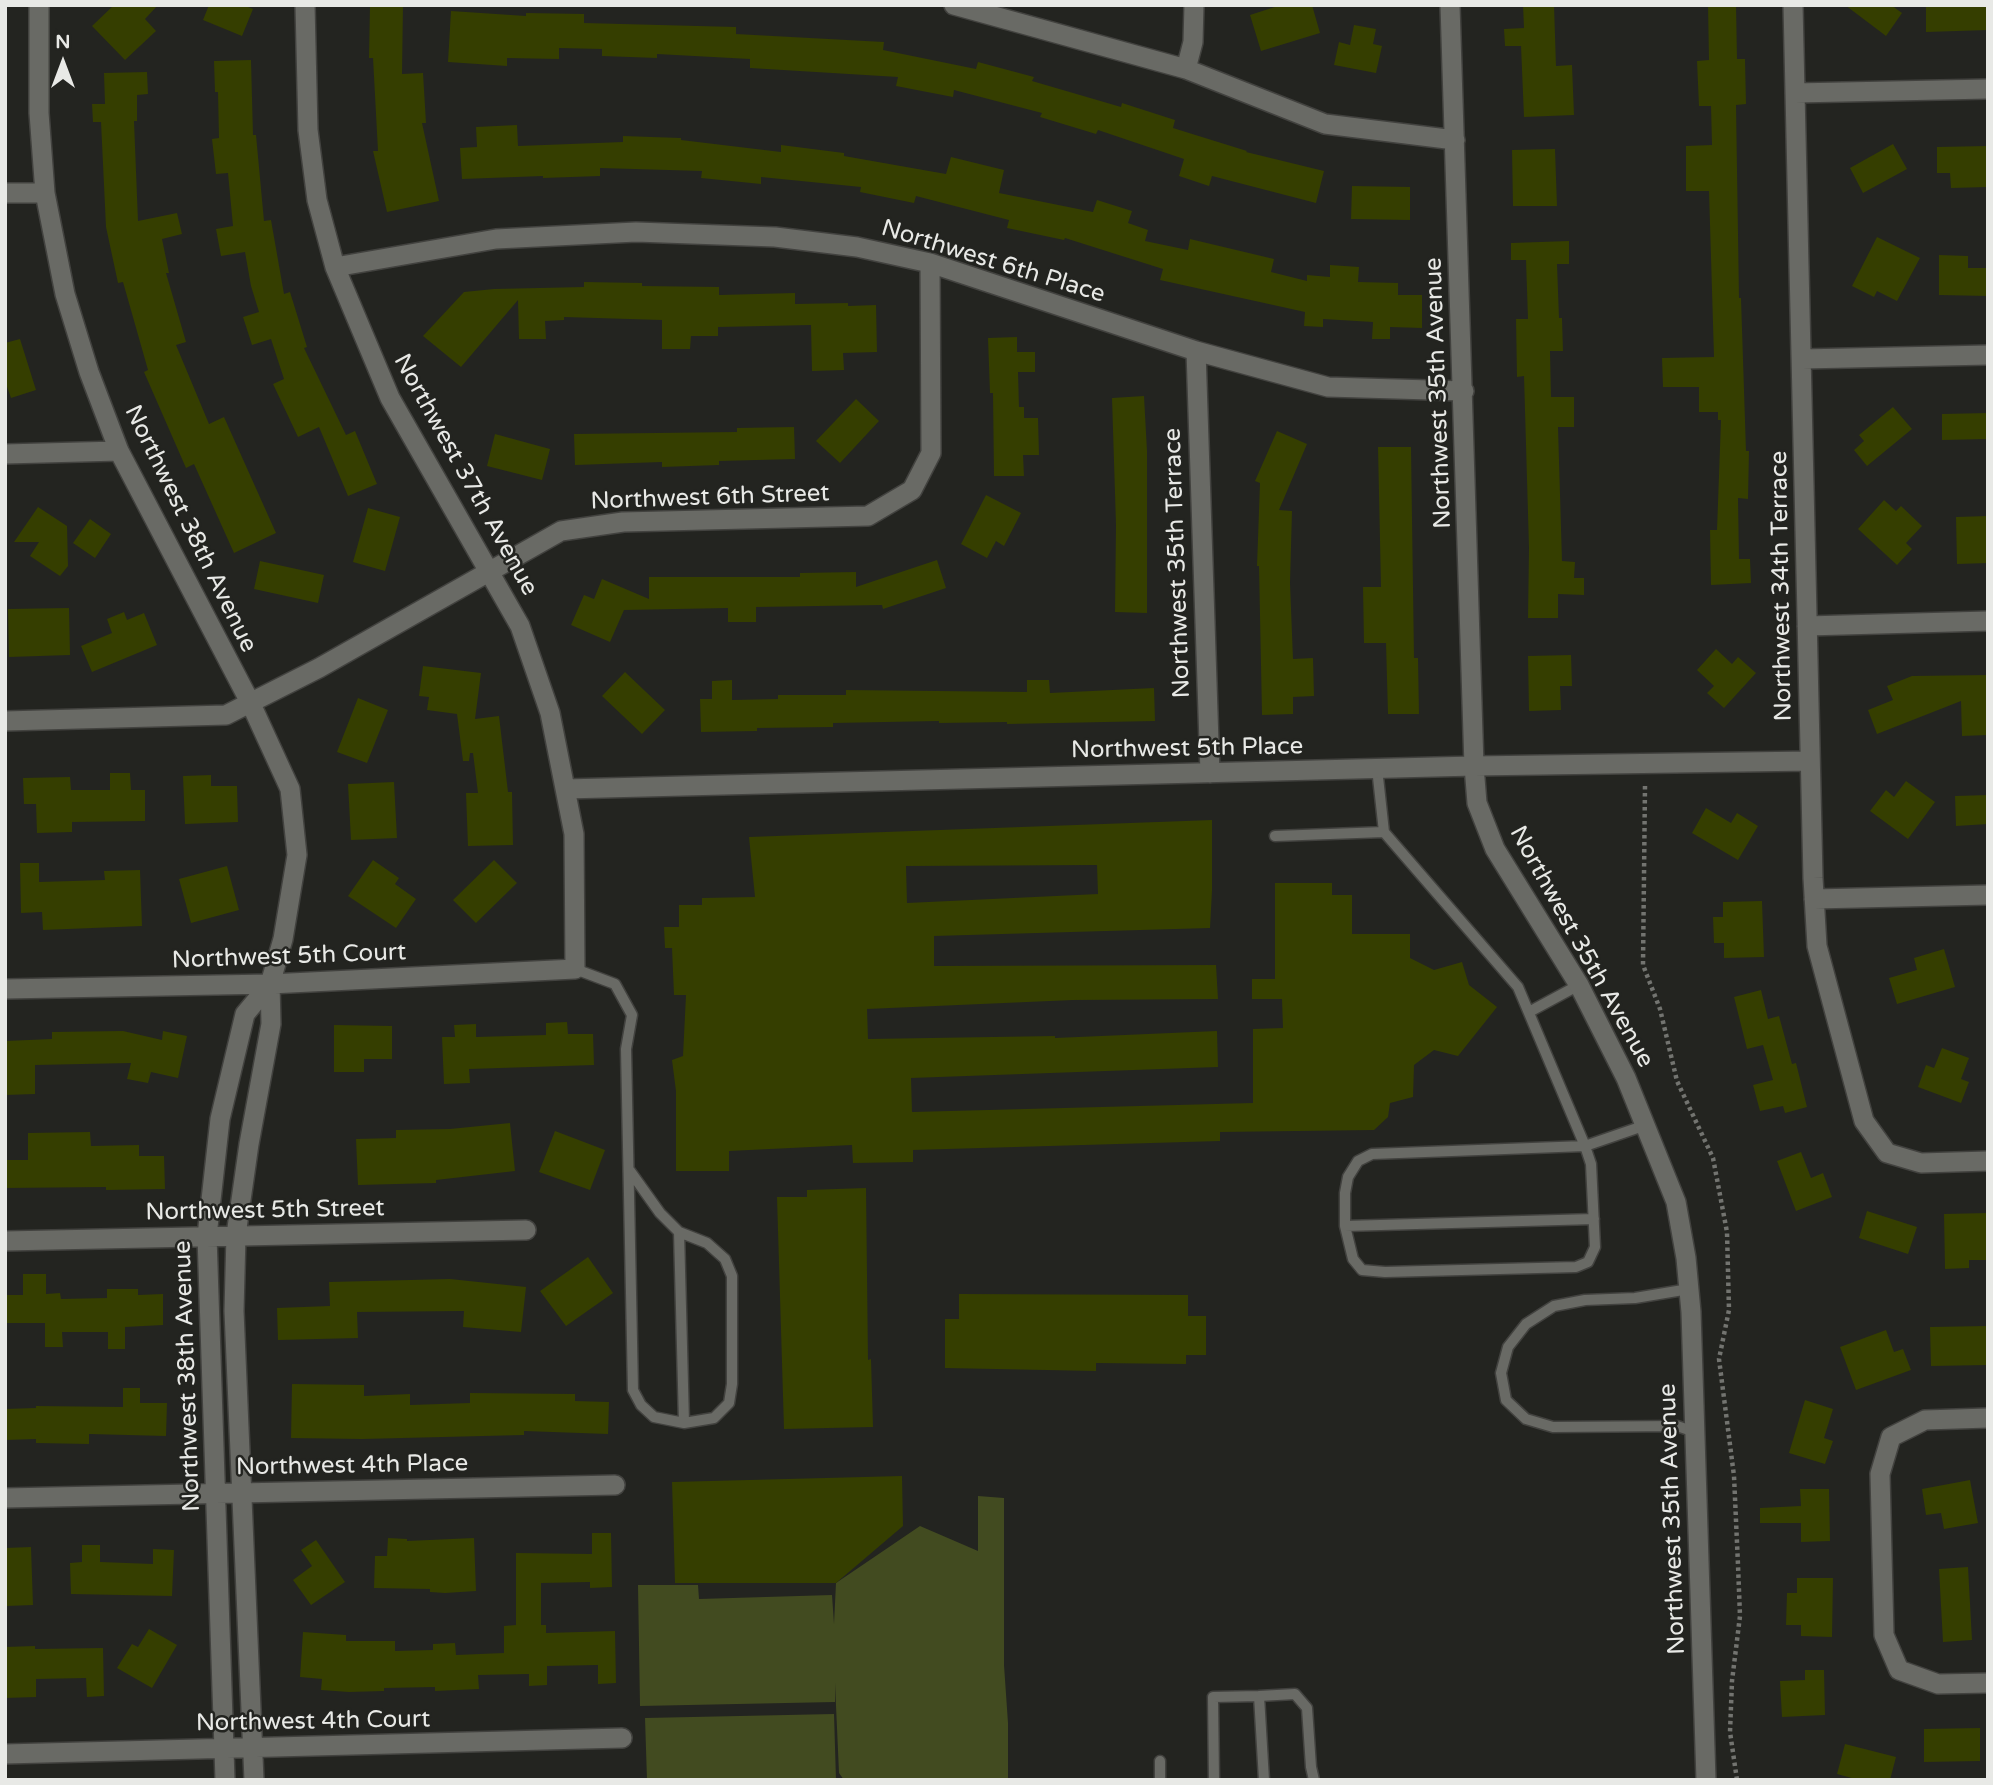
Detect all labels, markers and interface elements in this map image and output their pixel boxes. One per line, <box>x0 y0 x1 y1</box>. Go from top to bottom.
north arrow <box>28 28 98 98</box>
text: N <box>55 31 71 53</box>
street label: Northwest 6th Place <box>878 214 1108 310</box>
street label: Northwest 35th Avenue <box>1420 257 1458 529</box>
street label: Northwest 37th Avenue <box>387 349 543 601</box>
street label: Northwest 38th Avenue <box>118 401 262 657</box>
street label: Northwest 35th Terrace <box>1159 427 1197 699</box>
street label: Northwest 34th Terrace <box>1765 451 1799 721</box>
street label: Northwest 6th Street <box>590 479 830 517</box>
street label: Northwest 5th Place <box>1071 733 1303 765</box>
street label: Northwest 35th Avenue <box>1503 821 1659 1073</box>
street label: Northwest 5th Court <box>171 939 407 975</box>
street label: Northwest 5th Street <box>145 1195 385 1227</box>
street label: Northwest 38th Avenue <box>169 1240 207 1512</box>
street label: Northwest 35th Avenue <box>1654 1383 1692 1655</box>
street label: Northwest 4th Place <box>236 1450 468 1482</box>
street label: Northwest 4th Court <box>196 1706 430 1738</box>

